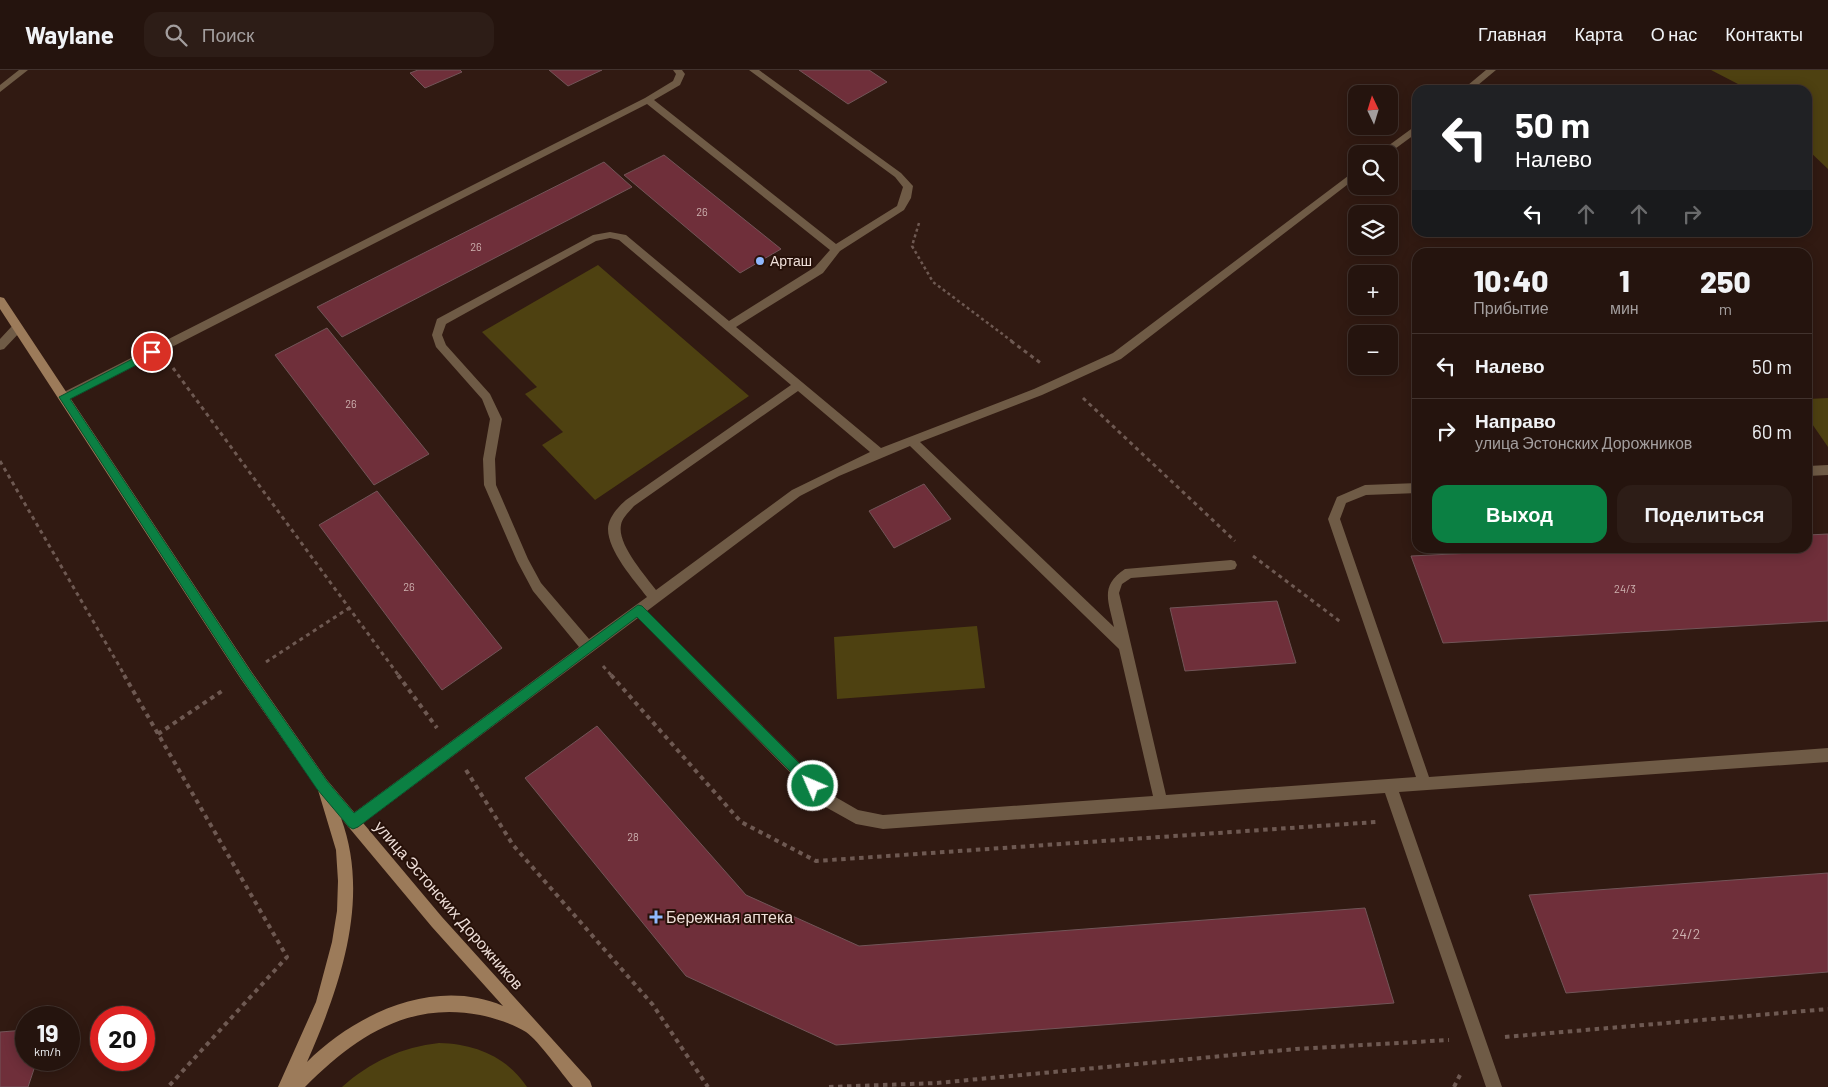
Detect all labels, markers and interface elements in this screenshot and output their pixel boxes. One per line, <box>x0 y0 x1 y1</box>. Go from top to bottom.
search box <box>144 12 494 57</box>
text: Waylane <box>25 20 114 49</box>
icon: search <box>162 21 190 49</box>
text: Поиск <box>202 23 254 46</box>
text: Главная <box>1478 23 1547 45</box>
text: Карта <box>1575 23 1623 45</box>
text: О нас <box>1651 23 1697 45</box>
text: Контакты <box>1725 23 1803 45</box>
north arrow <box>1348 85 1398 135</box>
map controls <box>1348 85 1398 375</box>
text: 50 m <box>1515 103 1590 145</box>
icon: left <box>1432 105 1497 170</box>
button: search <box>1348 145 1398 195</box>
text: Налево <box>1515 145 1592 171</box>
icon: left <box>1519 200 1547 228</box>
icon: ahead <box>1572 200 1600 228</box>
icon: ahead <box>1625 200 1653 228</box>
icon: right <box>1678 200 1706 228</box>
house number: 26 <box>696 205 708 218</box>
button: layers <box>1348 205 1398 255</box>
house number: 26 <box>470 240 482 253</box>
place label: Арташ <box>770 252 812 269</box>
marker: Арташ <box>754 255 766 267</box>
text: 10:40 <box>1474 262 1548 298</box>
text: 1 <box>1619 262 1630 298</box>
text: 250 <box>1700 263 1751 299</box>
button: + <box>1348 265 1398 315</box>
text: Прибытие <box>1473 298 1549 317</box>
text: мин <box>1610 298 1639 317</box>
text: m <box>1719 299 1732 318</box>
button: − <box>1348 325 1398 375</box>
pin <box>131 331 173 373</box>
icon: arrive <box>138 338 166 366</box>
icon: left <box>1432 352 1460 380</box>
text: Налево <box>1475 354 1545 377</box>
text: 50 m <box>1752 355 1792 378</box>
house number: 26 <box>345 397 357 410</box>
text: Направо <box>1475 409 1556 432</box>
icon: right <box>1432 417 1460 445</box>
text: 60 m <box>1752 420 1792 443</box>
text: улица Эстонских Дорожников <box>1475 433 1692 452</box>
button: Выход <box>1432 485 1607 543</box>
button: Поделиться <box>1617 485 1792 543</box>
house number: 26 <box>403 580 415 593</box>
house number: 24/3 <box>1614 582 1636 595</box>
position arrow <box>786 759 838 811</box>
street label: улица Эстонских Дорожников <box>371 816 528 993</box>
house number: 28 <box>627 830 639 843</box>
place label: Бережная аптека <box>666 907 793 926</box>
marker: Бережная аптека <box>650 911 662 923</box>
house number: 24/2 <box>1672 925 1700 942</box>
speed limit sign: 20 <box>90 1006 155 1071</box>
text: 19 <box>36 1017 59 1047</box>
text: km/h <box>34 1044 61 1058</box>

